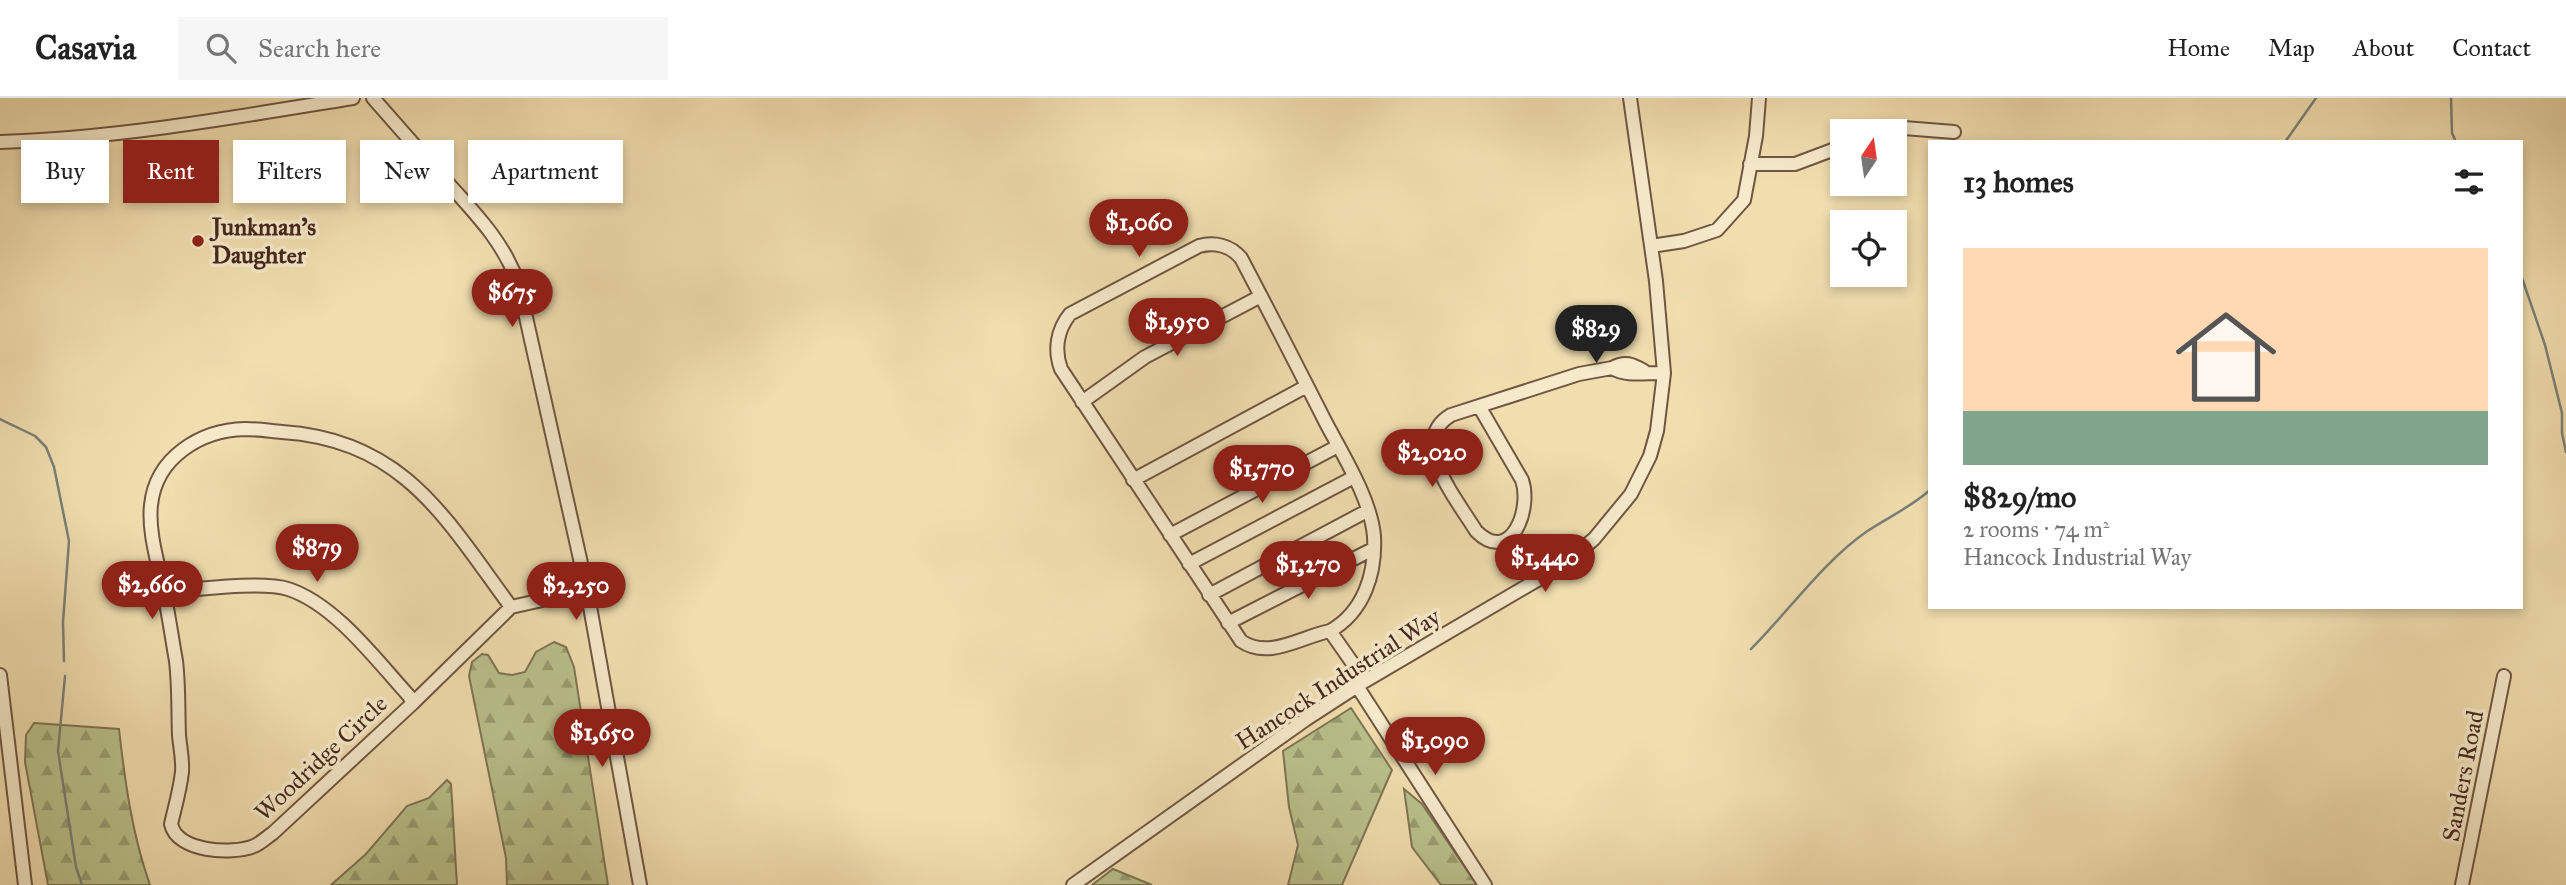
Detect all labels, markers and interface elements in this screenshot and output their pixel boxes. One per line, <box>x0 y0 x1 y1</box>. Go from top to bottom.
search box <box>178 17 668 80</box>
text: Casavia <box>35 28 136 68</box>
icon: search <box>202 29 240 67</box>
text: Search here <box>258 32 381 64</box>
text: Home <box>2167 33 2230 63</box>
text: Map <box>2268 33 2315 63</box>
text: About <box>2353 33 2414 63</box>
text: Contact <box>2452 33 2531 63</box>
north arrow <box>1830 119 1908 196</box>
map controls <box>1830 119 1907 287</box>
chip: Buy <box>21 140 109 203</box>
chip: Rent <box>123 140 219 203</box>
chip: Filters <box>233 140 346 203</box>
chip: New <box>360 140 454 203</box>
chip: Apartment <box>468 140 623 203</box>
icon: filters <box>2450 163 2488 201</box>
text: 13 homes <box>1963 164 2074 200</box>
pin: $1,060 <box>1082 200 1196 259</box>
text: $1,060 <box>1105 208 1173 236</box>
button: locate <box>1830 210 1907 287</box>
place label: Junkman’s Daughter <box>209 212 316 270</box>
marker: Junkman’s Daughter <box>190 233 206 249</box>
pin: $675 <box>471 270 553 329</box>
text: $675 <box>488 278 536 306</box>
icon: home <box>2163 294 2289 420</box>
pin: $1,950 <box>1120 299 1234 358</box>
pin: $829 <box>1555 306 1637 365</box>
text: $1,950 <box>1144 307 1210 335</box>
text: $829 <box>1571 314 1621 342</box>
pin: $2,020 <box>1375 430 1489 489</box>
text: $2,020 <box>1397 438 1467 466</box>
pin: $1,770 <box>1205 446 1319 505</box>
text: $1,770 <box>1229 454 1295 482</box>
text: $829/mo <box>1963 479 2076 515</box>
text: 2 rooms · 74 m² <box>1963 515 2109 543</box>
pin: $879 <box>276 524 358 584</box>
text: $879 <box>292 533 342 561</box>
pin: $1,440 <box>1488 534 1602 594</box>
pin: $1,270 <box>1251 542 1365 601</box>
text: $1,440 <box>1511 543 1579 571</box>
text: Hancock Industrial Way <box>1963 543 2191 571</box>
text: $1,270 <box>1275 550 1341 578</box>
pin: $2,660 <box>95 561 209 621</box>
pin: $2,250 <box>519 562 633 622</box>
text: $2,660 <box>118 570 186 598</box>
text: $2,250 <box>543 571 609 599</box>
street label: Hancock Industrial Way <box>1230 601 1447 756</box>
street label: Woodridge Circle <box>248 689 394 827</box>
street label: Sanders Road <box>2436 708 2490 844</box>
pin: $1,650 <box>545 710 659 769</box>
text: $1,650 <box>570 718 634 746</box>
pin: $1,090 <box>1378 718 1492 777</box>
text: $1,090 <box>1401 726 1469 754</box>

